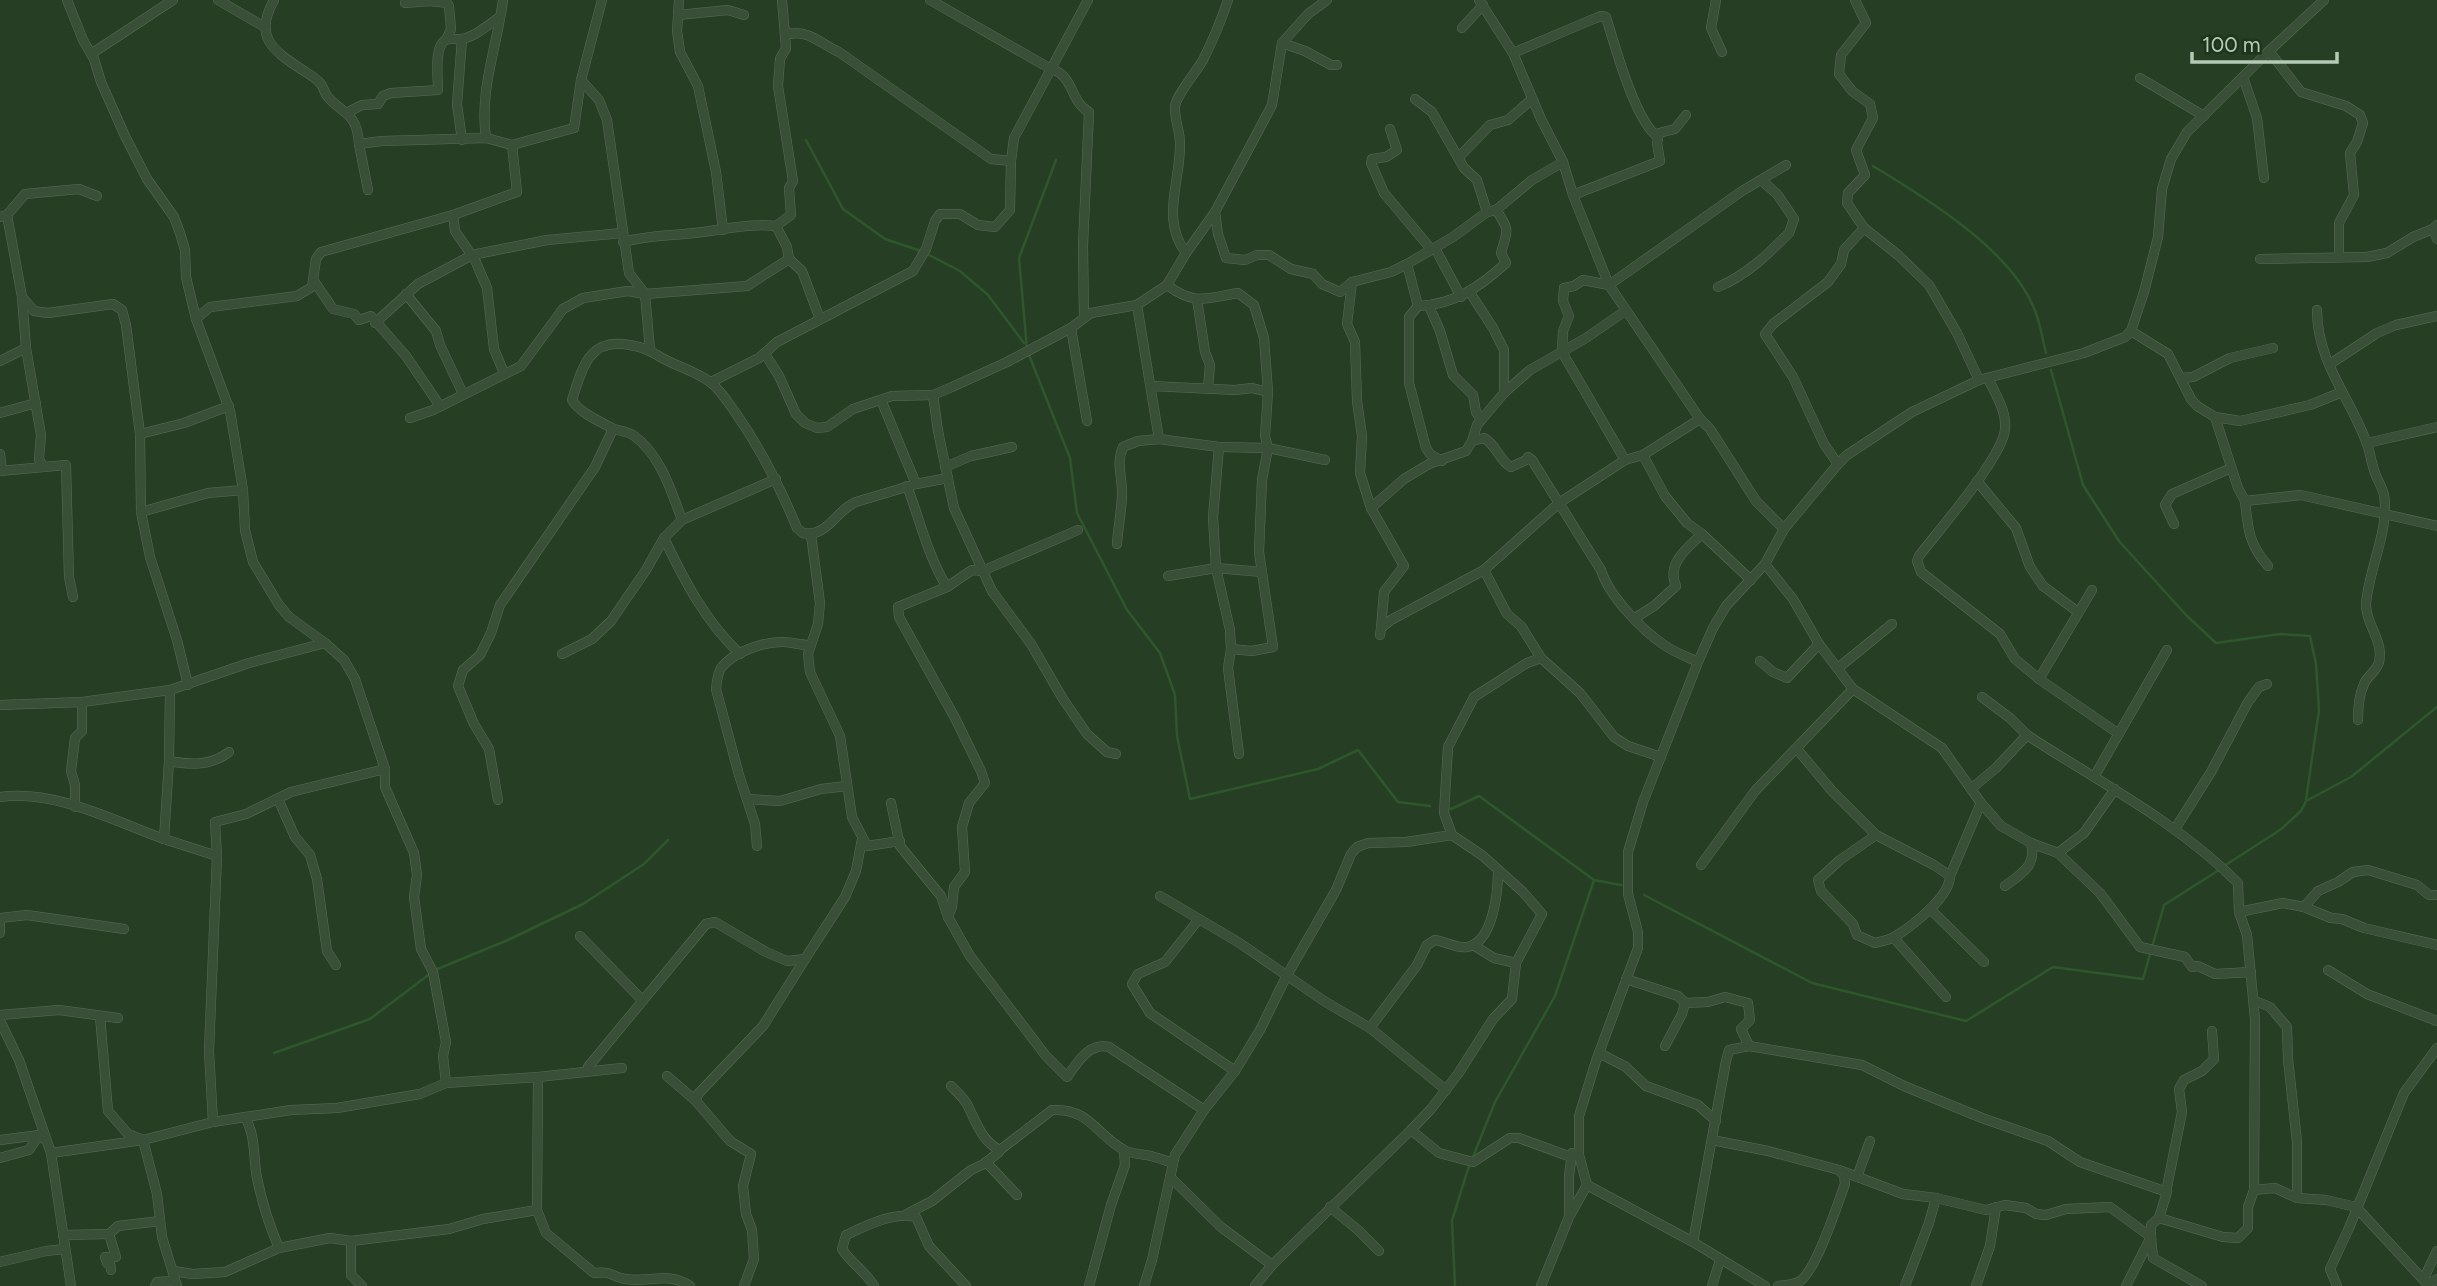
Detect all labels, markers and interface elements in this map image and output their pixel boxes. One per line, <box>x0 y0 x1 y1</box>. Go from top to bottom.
scale bar <box>2192 21 2337 65</box>
text: 100 m <box>2202 32 2261 57</box>

